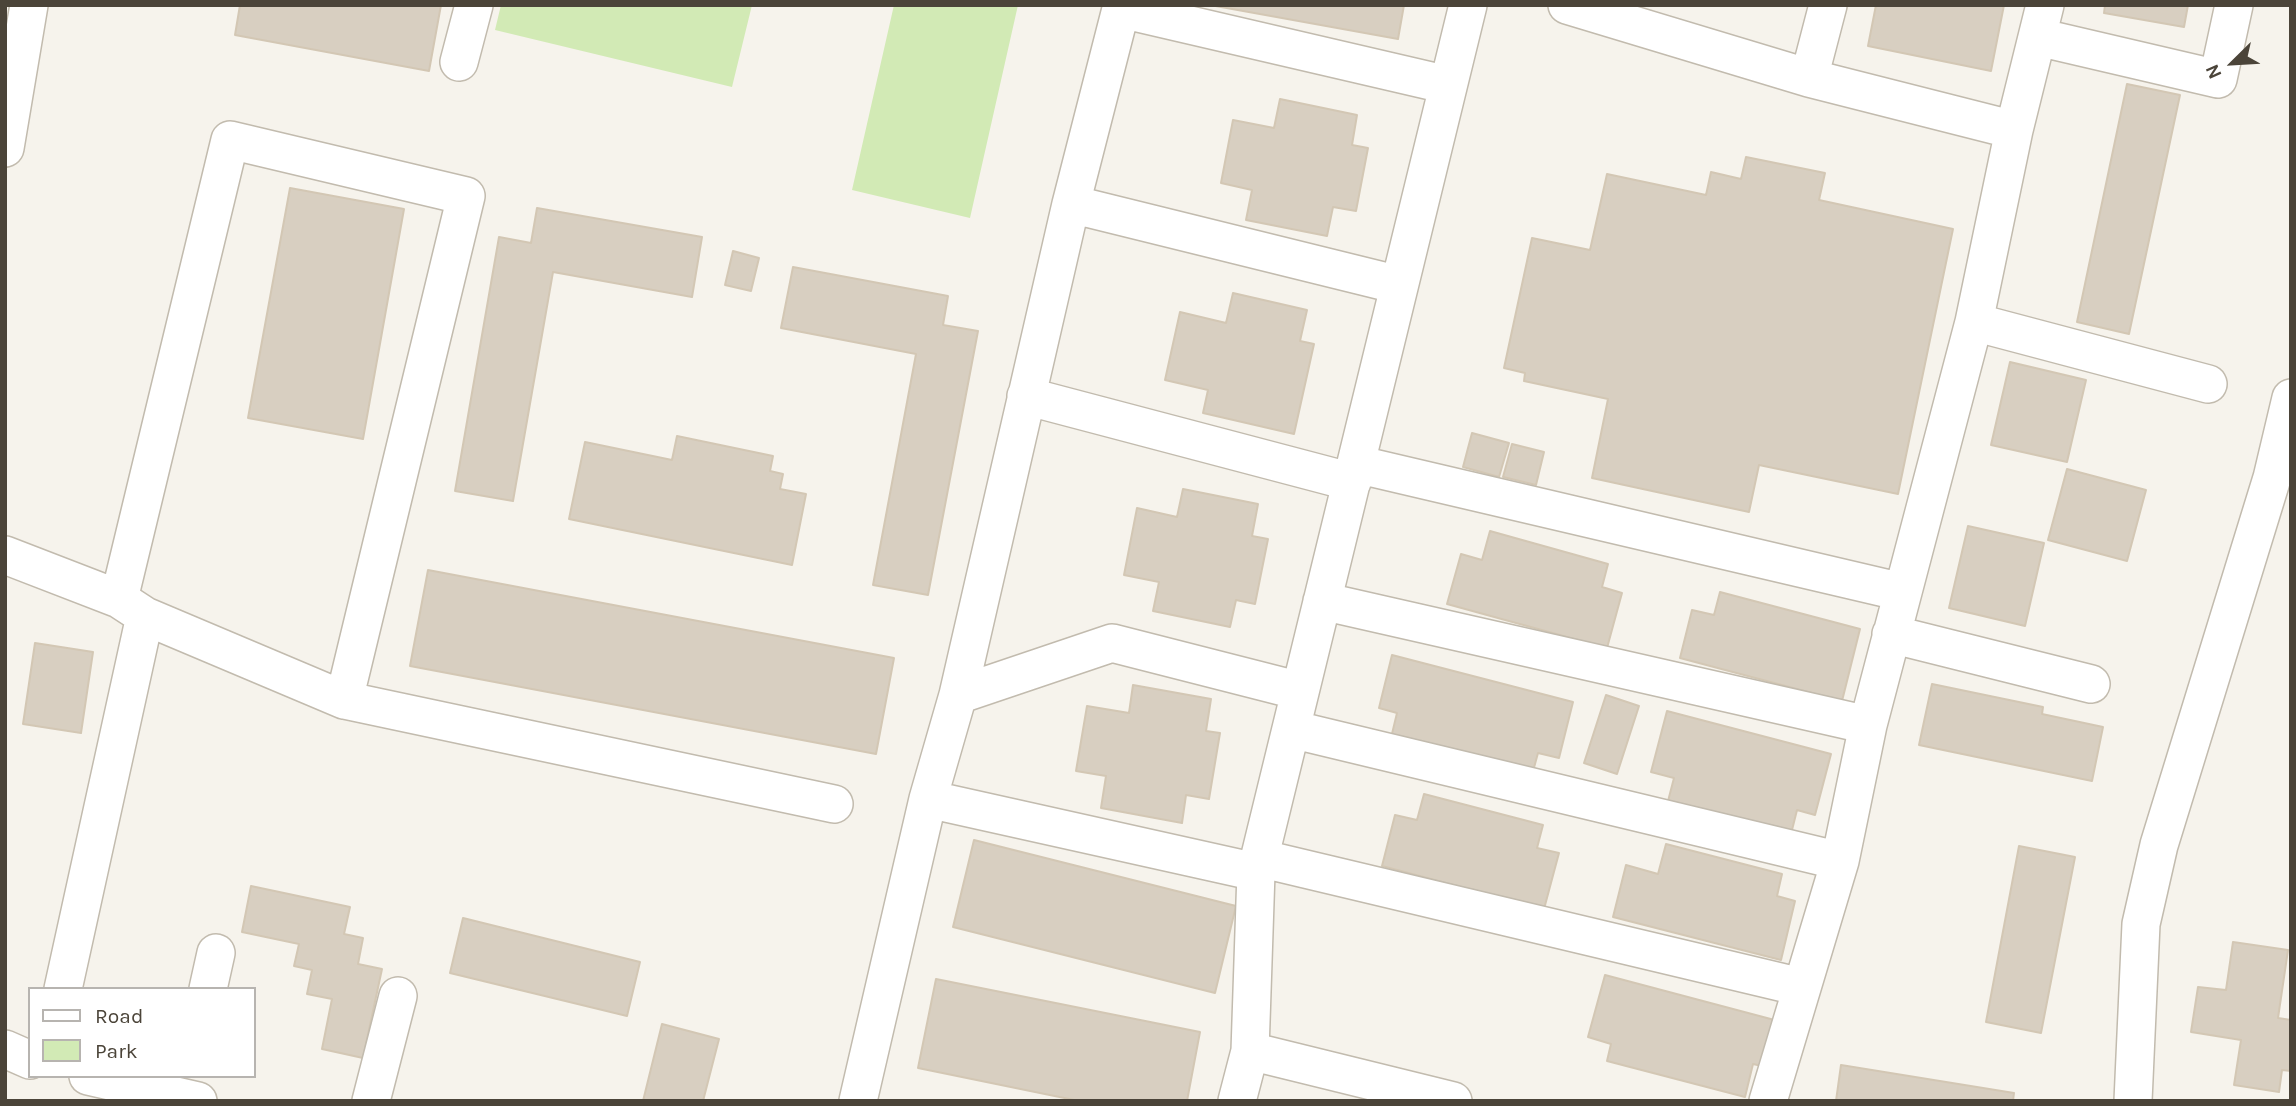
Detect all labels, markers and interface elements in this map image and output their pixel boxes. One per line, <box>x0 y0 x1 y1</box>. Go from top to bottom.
north arrow <box>2198 28 2268 98</box>
text: N <box>2201 61 2227 82</box>
legend <box>28 987 256 1078</box>
text: Road <box>95 1004 143 1028</box>
text: Park <box>95 1039 138 1063</box>

